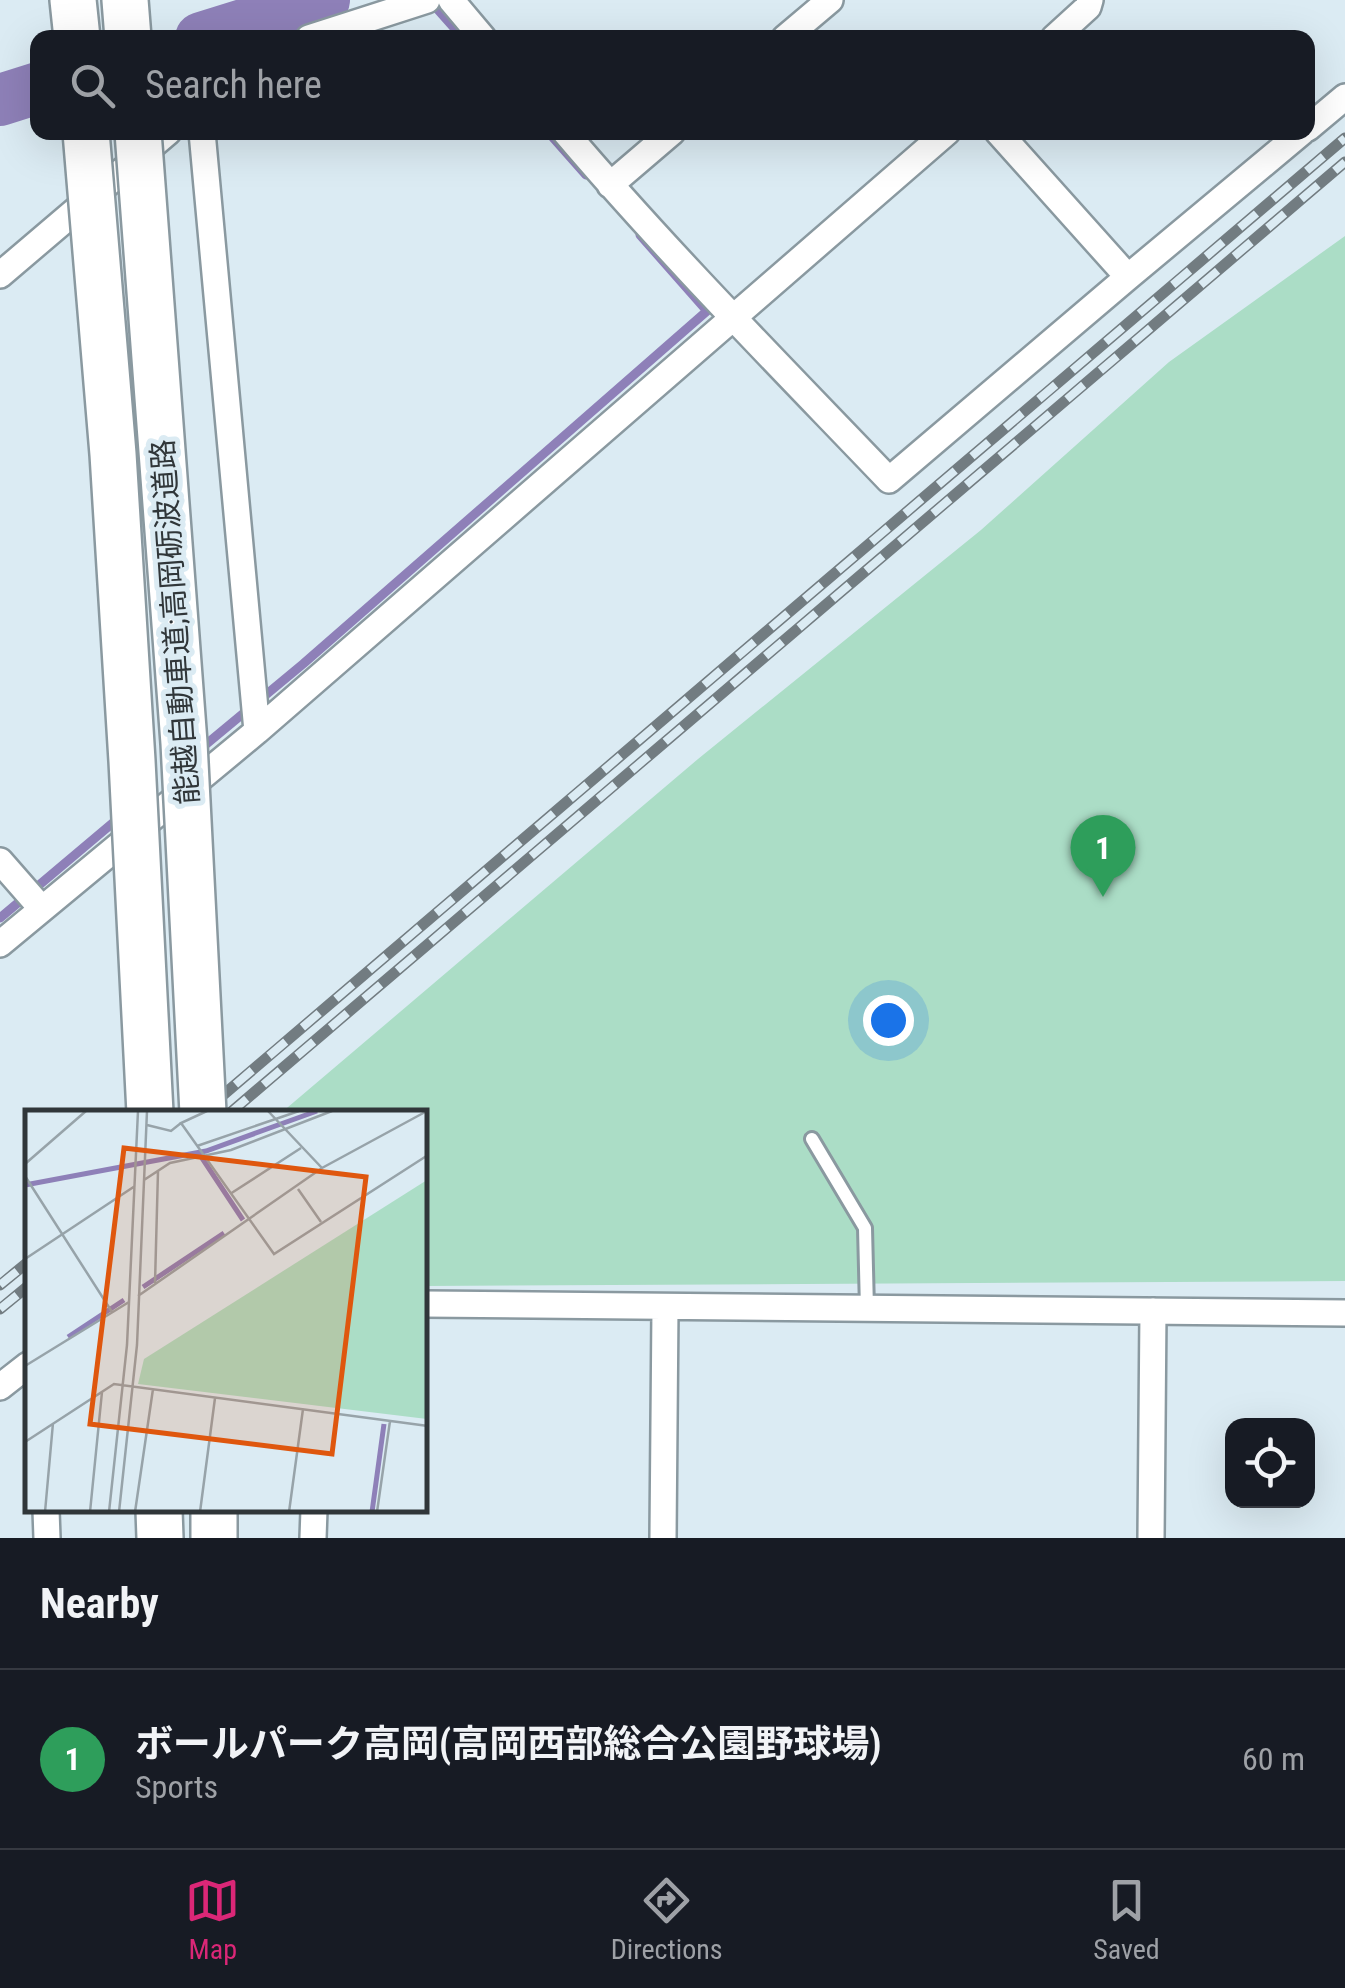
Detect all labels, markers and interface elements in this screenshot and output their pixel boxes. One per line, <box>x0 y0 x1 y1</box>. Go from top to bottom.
search box <box>30 30 1315 140</box>
icon: search <box>65 58 120 113</box>
text: Search here <box>145 63 322 107</box>
street label: 能越自動車道;高岡砺波道路 <box>145 438 205 806</box>
pin: 1 <box>1070 814 1136 897</box>
your location <box>863 995 914 1046</box>
inset map <box>25 1110 428 1513</box>
map controls <box>1225 1418 1315 1508</box>
button: locate <box>1225 1418 1315 1508</box>
text: Nearby <box>40 1579 159 1628</box>
text: ボールパーク高岡(高岡西部総合公園野球場) <box>135 1722 882 1766</box>
text: 1 <box>64 1740 81 1778</box>
text: 60 m <box>1242 1740 1305 1778</box>
text: Sports <box>135 1768 218 1806</box>
tab: Map <box>185 1873 240 1966</box>
tab: Directions <box>611 1873 723 1966</box>
tab: Saved <box>1093 1873 1160 1966</box>

